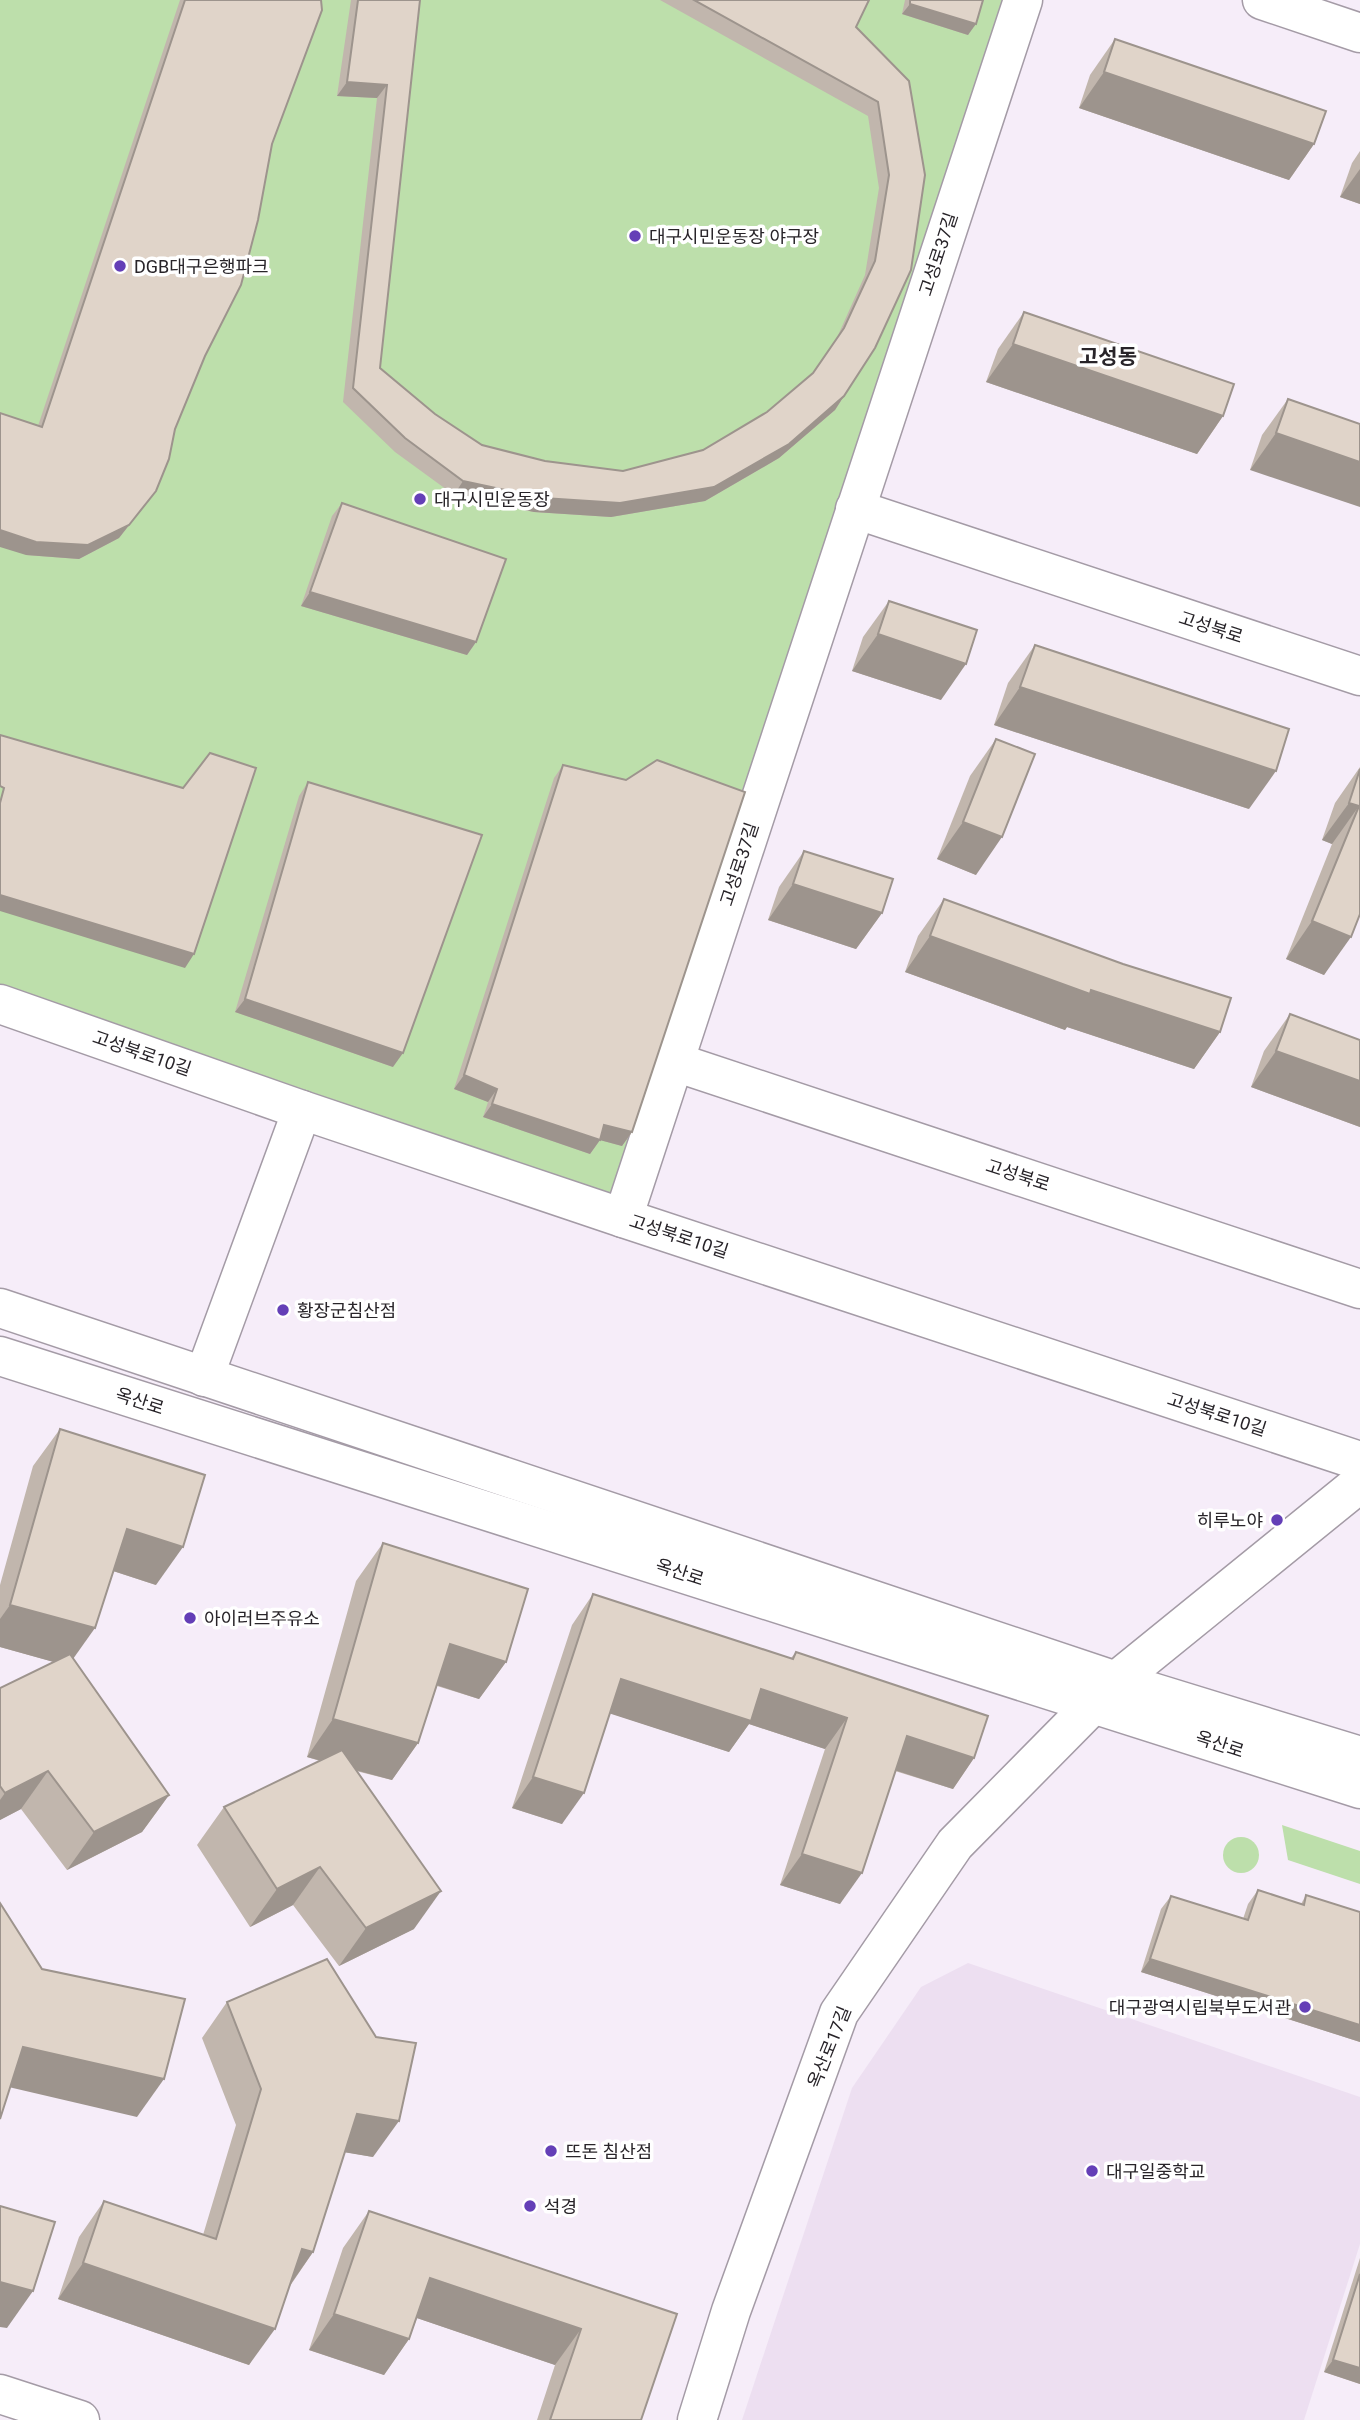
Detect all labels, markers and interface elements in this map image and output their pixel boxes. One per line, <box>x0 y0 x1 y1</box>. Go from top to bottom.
street label: 고성로37길 <box>915 210 961 298</box>
place label: 대구시민운동장 야구장 <box>649 226 819 247</box>
marker: 대구시민운동장 야구장 <box>627 228 643 244</box>
place label: DGB대구은행파크 <box>134 256 269 277</box>
marker: DGB대구은행파크 <box>112 258 128 274</box>
district label: 고성동 <box>1079 345 1137 369</box>
place label: 대구시민운동장 <box>434 489 550 510</box>
marker: 대구시민운동장 <box>412 491 428 507</box>
street label: 고성북로 <box>1176 607 1246 647</box>
street label: 고성로37길 <box>716 820 762 908</box>
street label: 고성북로10길 <box>90 1026 194 1080</box>
street label: 고성북로 <box>983 1155 1053 1195</box>
street label: 고성북로10길 <box>627 1210 731 1262</box>
place label: 황장군침산점 <box>297 1300 396 1321</box>
marker: 황장군침산점 <box>275 1302 291 1318</box>
street label: 옥산로 <box>113 1383 167 1419</box>
street label: 고성북로10길 <box>1165 1388 1269 1440</box>
place label: 히루노야 <box>1197 1510 1263 1531</box>
marker: 히루노야 <box>1269 1512 1285 1528</box>
street label: 옥산로 <box>653 1554 707 1590</box>
place label: 아이러브주유소 <box>204 1608 320 1629</box>
marker: 아이러브주유소 <box>182 1610 198 1626</box>
street label: 옥산로 <box>1193 1726 1247 1762</box>
place label: 대구광역시립북부도서관 <box>1109 1997 1291 2018</box>
marker: 대구광역시립북부도서관 <box>1297 1999 1313 2015</box>
street label: 옥산로17길 <box>803 2003 855 2091</box>
place label: 뜨돈 침산점 <box>565 2141 652 2162</box>
marker: 뜨돈 침산점 <box>543 2143 559 2159</box>
place label: 대구일중학교 <box>1106 2161 1205 2182</box>
marker: 대구일중학교 <box>1084 2163 1100 2179</box>
place label: 석경 <box>544 2196 577 2217</box>
marker: 석경 <box>522 2198 538 2214</box>

